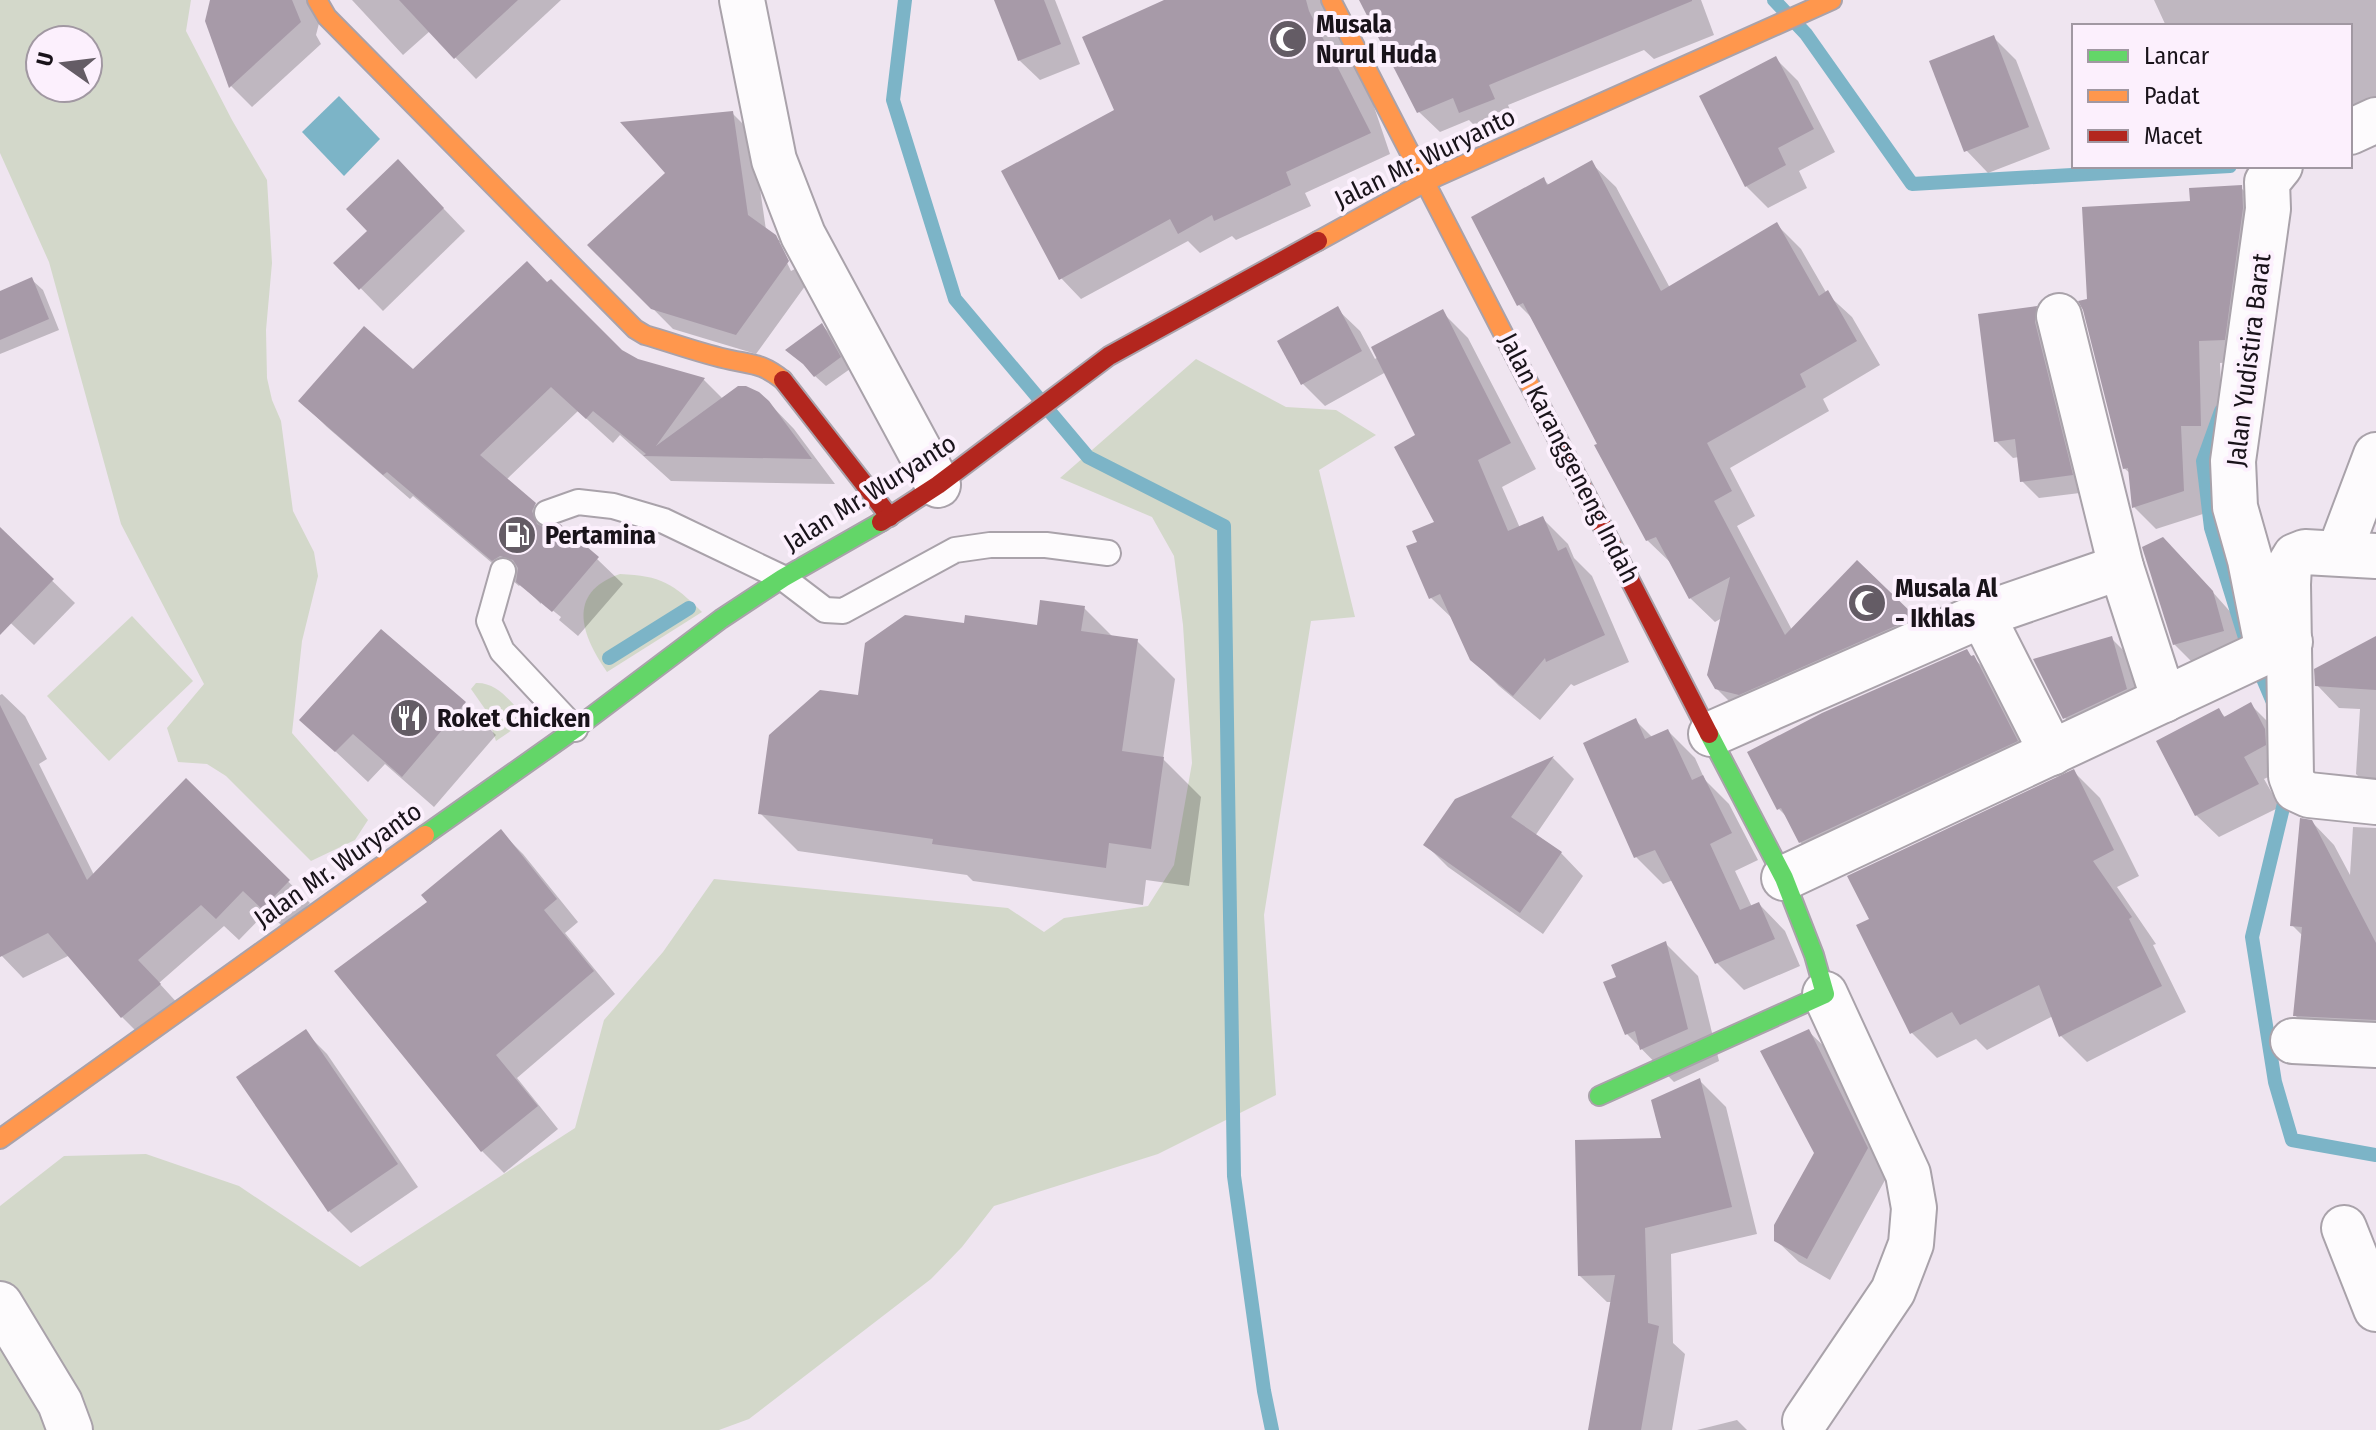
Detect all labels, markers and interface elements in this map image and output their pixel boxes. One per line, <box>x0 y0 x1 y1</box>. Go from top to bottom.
place label: Musala Nurul Huda <box>1316 9 1437 70</box>
mosque icon: Musala Nurul Huda <box>1267 18 1309 60</box>
north arrow <box>24 24 104 104</box>
legend <box>2072 24 2352 168</box>
text: Lancar <box>2144 42 2210 70</box>
text: U <box>30 50 60 69</box>
text: Padat <box>2144 82 2200 110</box>
street label: Jalan Mr. Wuryanto <box>1330 101 1520 215</box>
text: Macet <box>2144 122 2202 150</box>
street label: Jalan Yudistira Barat <box>2221 251 2278 468</box>
street label: Jalan Karanggeneng Indah <box>1492 328 1646 588</box>
street label: Jalan Mr. Wuryanto <box>778 428 962 558</box>
fuel station icon: Pertamina <box>496 514 538 556</box>
place label: Pertamina <box>545 520 656 551</box>
place label: Musala Al - Ikhlas <box>1895 573 1999 634</box>
mosque icon: Musala Al - Ikhlas <box>1846 582 1888 624</box>
restaurant icon: Roket Chicken <box>388 697 430 739</box>
place label: Roket Chicken <box>437 703 591 734</box>
street label: Jalan Mr. Wuryanto <box>248 796 428 934</box>

